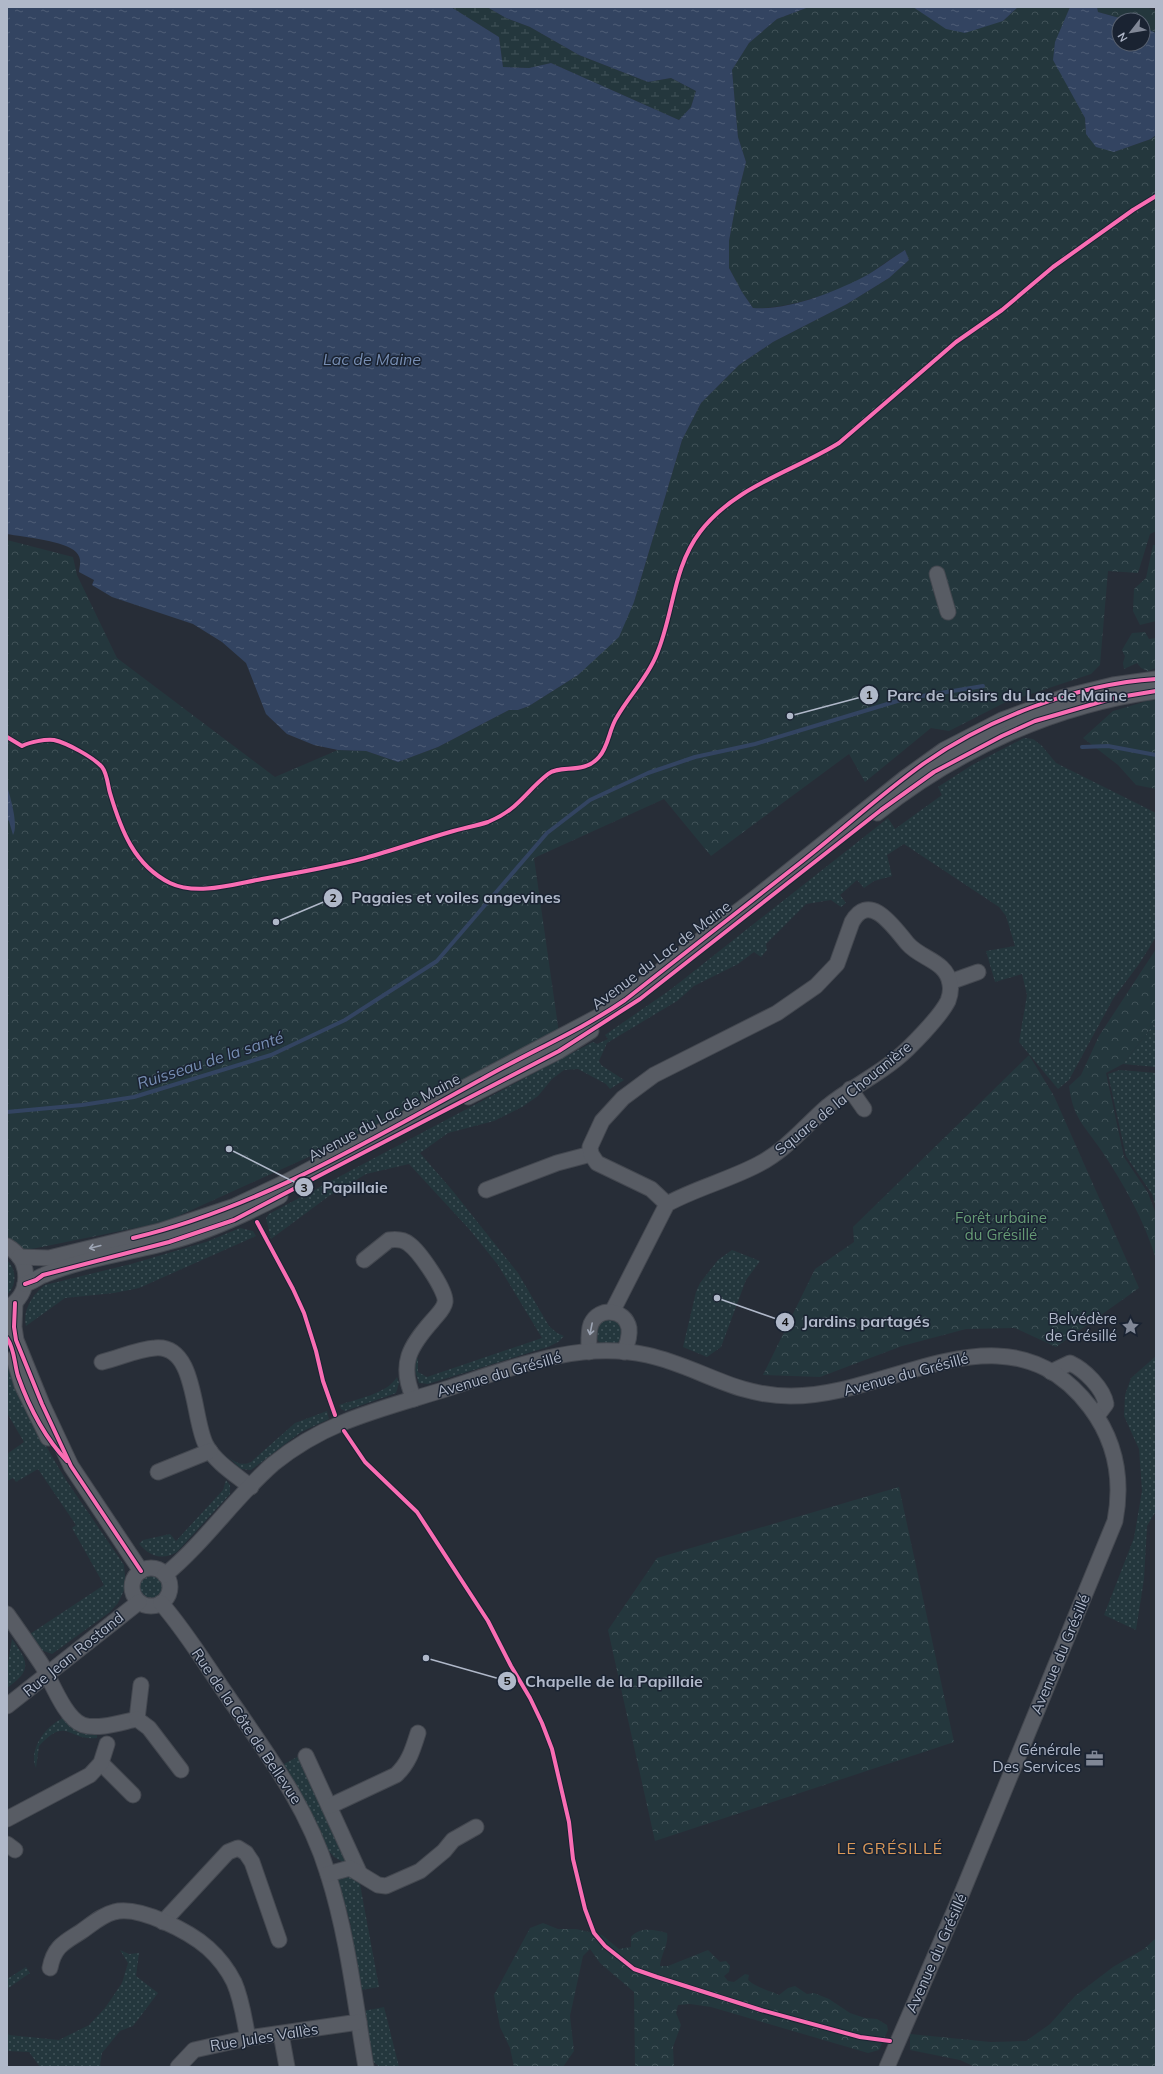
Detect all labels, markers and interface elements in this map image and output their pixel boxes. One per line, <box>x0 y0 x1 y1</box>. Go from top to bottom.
north arrow <box>1111 12 1151 52</box>
text: N <box>1114 30 1131 44</box>
water label: Lac de Maine <box>323 349 421 369</box>
callout: Parc de Loisirs du Lac de Maine <box>859 681 1135 709</box>
text: Parc de Loisirs du Lac de Maine <box>887 685 1127 705</box>
text: 1 <box>865 687 873 702</box>
callout: Pagaies et voiles angevines <box>323 884 569 912</box>
text: Pagaies et voiles angevines <box>351 887 561 907</box>
text: 2 <box>329 890 337 905</box>
street label: Avenue du Lac de Maine <box>588 896 734 1014</box>
water label: Ruisseau de la santé <box>134 1027 286 1093</box>
street label: Square de la Chouanière <box>771 1037 915 1159</box>
street label: Avenue du Lac de Maine <box>305 1069 463 1165</box>
callout: Papillaie <box>294 1173 395 1201</box>
text: Papillaie <box>322 1177 388 1197</box>
text: 3 <box>300 1180 308 1195</box>
park label: Forêt urbaine du Grésillé <box>955 1208 1047 1244</box>
one-way arrow <box>89 1244 102 1251</box>
callout: Jardins partagés <box>775 1308 938 1336</box>
place label: Belvédère de Grésillé <box>1045 1309 1117 1345</box>
text: Jardins partagés <box>802 1311 930 1331</box>
text: 4 <box>781 1314 789 1329</box>
place icon: Belvédère de Grésillé <box>1120 1317 1140 1337</box>
one-way arrow <box>586 1322 594 1335</box>
street label: Avenue du Grésillé <box>435 1347 563 1401</box>
street label: Avenue du Grésillé <box>841 1348 971 1400</box>
street label: Avenue du Grésillé <box>1026 1591 1094 1717</box>
street label: Rue Jean Rostand <box>19 1608 127 1700</box>
street label: Rue de la Côte de Bellevue <box>188 1645 306 1807</box>
callout: Chapelle de la Papillaie <box>497 1667 711 1695</box>
text: Chapelle de la Papillaie <box>525 1671 703 1691</box>
text: 5 <box>503 1673 511 1688</box>
place label: Générale Des Services <box>992 1740 1081 1776</box>
office icon: Générale Des Services <box>1084 1748 1104 1768</box>
district label: LE GRÉSILLÉ <box>837 1838 943 1858</box>
street label: Avenue du Grésillé <box>901 1890 971 2016</box>
street label: Rue Jules Vallès <box>209 2019 319 2055</box>

